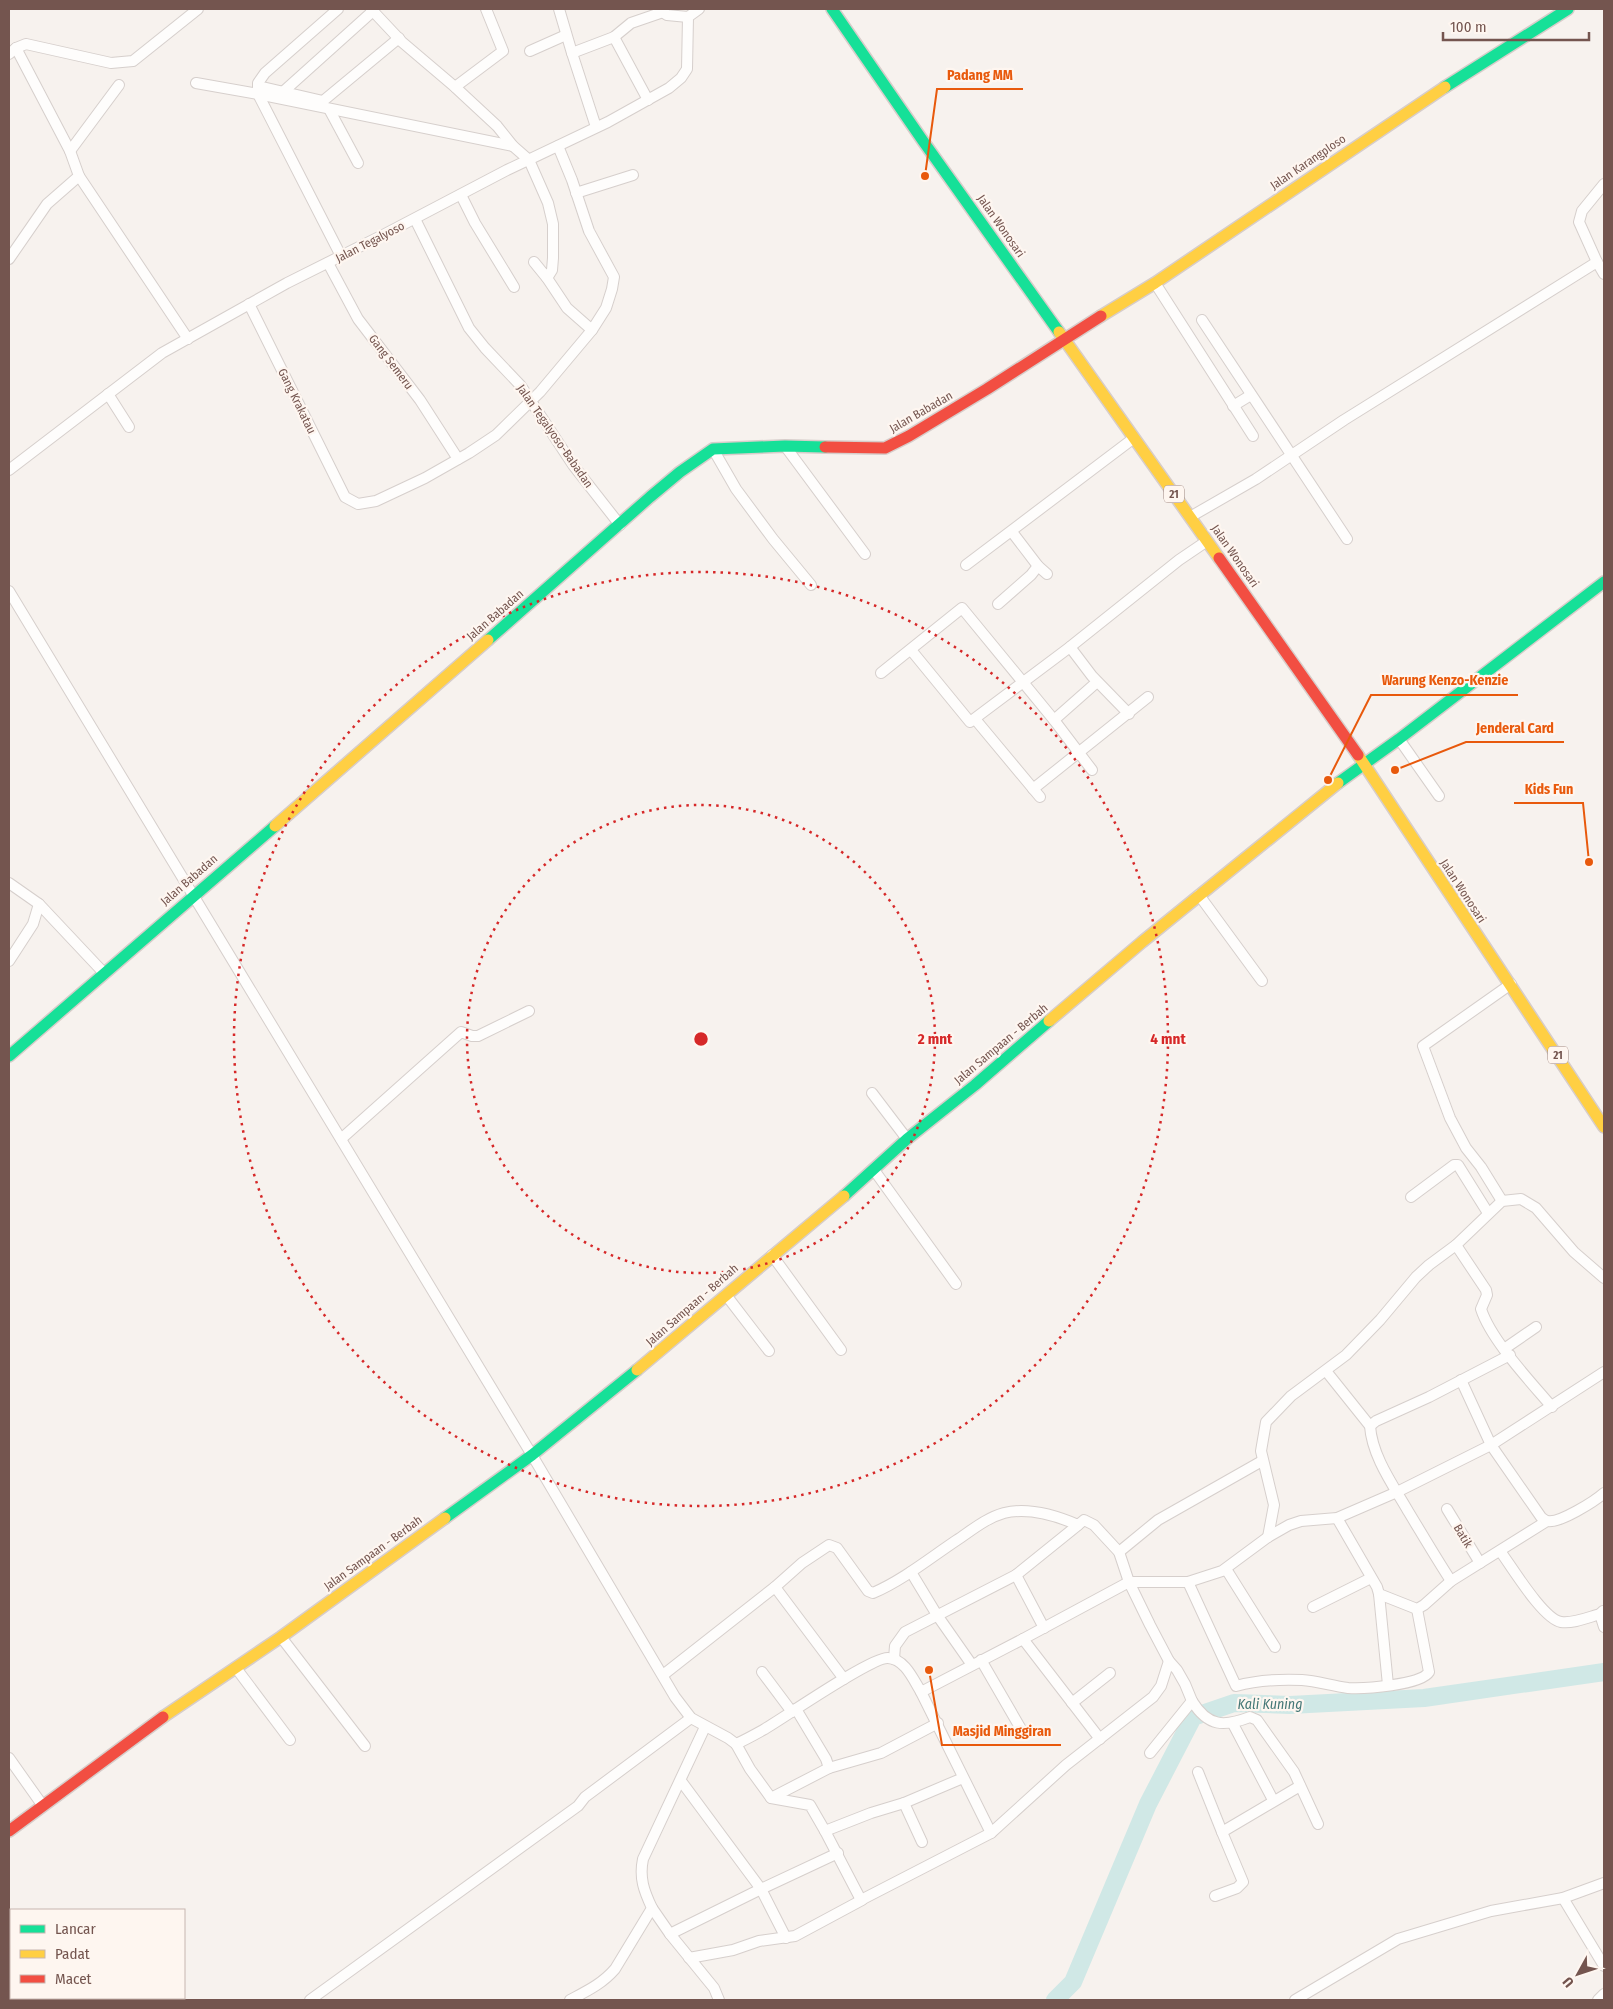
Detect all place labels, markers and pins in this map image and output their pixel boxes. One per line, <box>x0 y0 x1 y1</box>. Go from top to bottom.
callout: Padang MM <box>937 60 1023 89</box>
callout: Warung Kenzo-Kenzie <box>1371 666 1518 695</box>
callout: Jenderal Card <box>1466 713 1564 742</box>
callout: Kids Fun <box>1514 774 1583 803</box>
centre of rings <box>692 1030 710 1048</box>
callout: Masjid Minggiran <box>942 1716 1061 1745</box>

